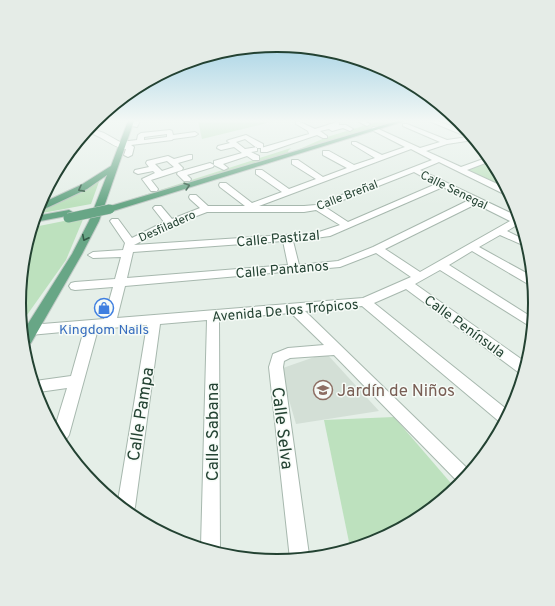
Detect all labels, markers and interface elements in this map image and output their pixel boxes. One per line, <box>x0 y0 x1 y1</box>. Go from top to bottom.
street label: Calle Senegal <box>417 168 490 214</box>
street label: Calle Breñal <box>314 177 380 215</box>
one-way arrow <box>184 182 191 191</box>
one-way arrow <box>78 184 86 192</box>
street label: Desfiladero <box>136 207 199 247</box>
street label: Calle Pastizal <box>236 227 321 252</box>
one-way arrow <box>82 234 90 241</box>
street label: Calle Pantanos <box>235 258 329 283</box>
street label: Calle Península <box>420 292 508 362</box>
shop icon: Kingdom Nails <box>93 297 115 319</box>
street label: Avenida De los Trópicos <box>211 297 359 326</box>
place label: Kingdom Nails <box>59 322 149 339</box>
street label: Calle Pampa <box>124 366 160 463</box>
school or university icon: Jardín de Niños <box>312 379 334 401</box>
place label: Jardín de Niños <box>337 381 455 403</box>
street label: Calle Sabana <box>203 383 225 481</box>
street label: Calle Selva <box>265 386 297 471</box>

